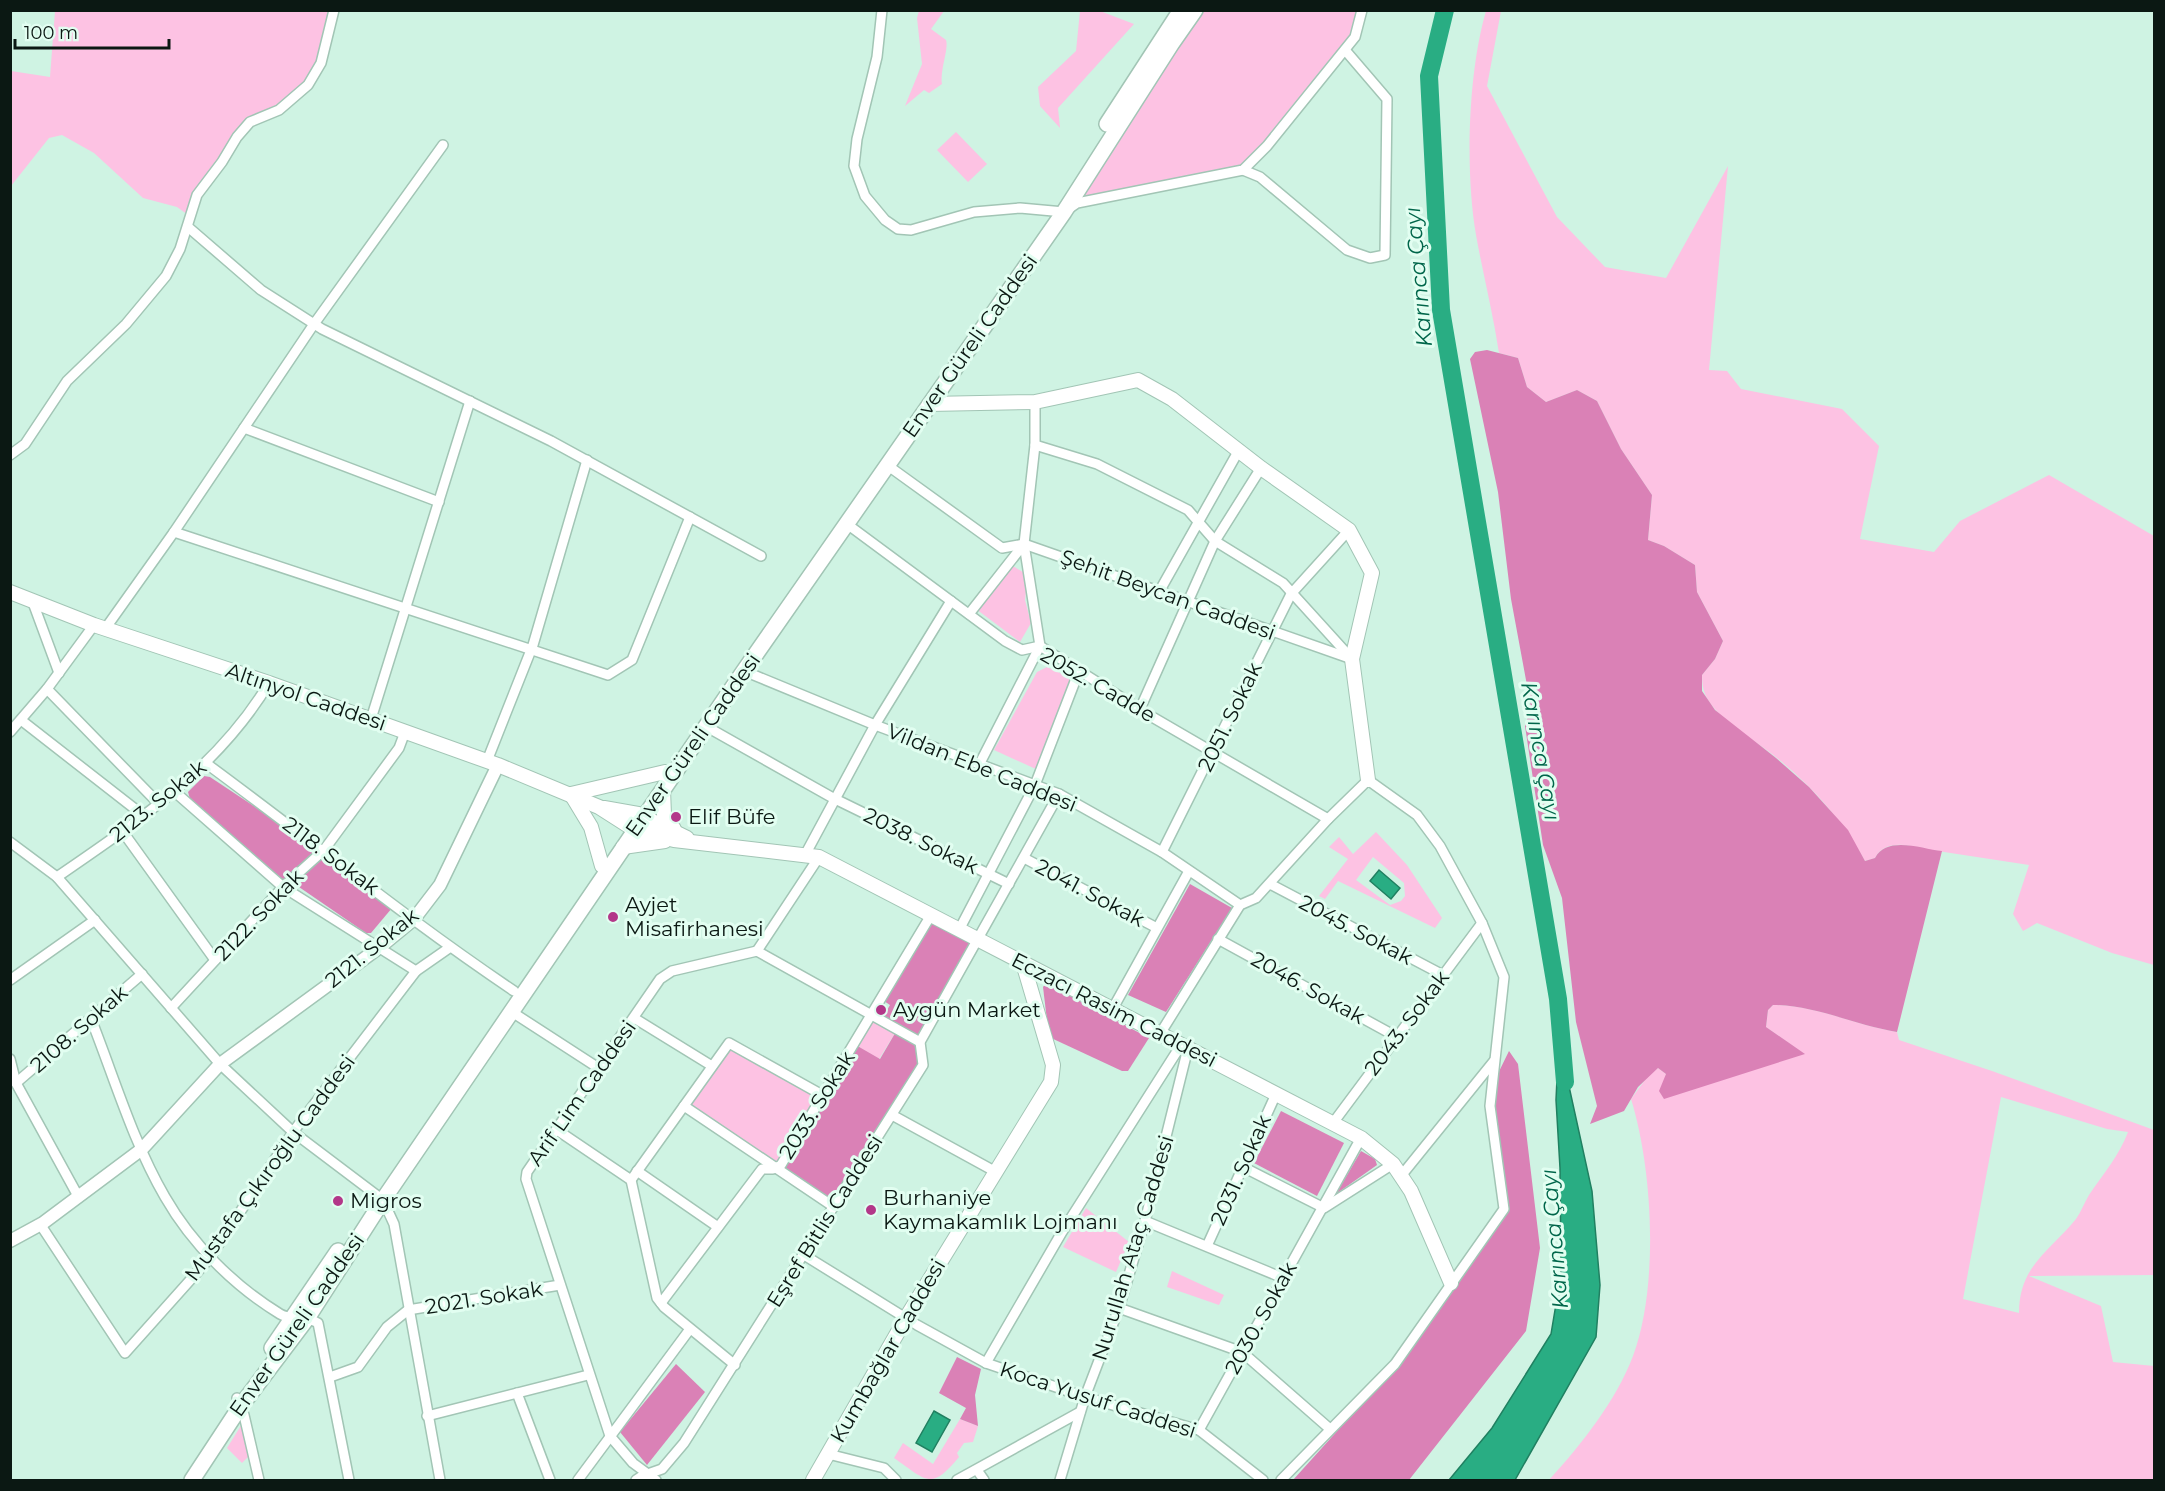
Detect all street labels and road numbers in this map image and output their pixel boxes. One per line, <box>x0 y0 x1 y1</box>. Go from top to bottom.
street label: Enver Güreli Caddesi <box>897 249 1042 442</box>
street label: Şehit Beycan Caddesi <box>1057 544 1279 645</box>
street label: 2052. Cadde <box>1037 642 1160 727</box>
street label: Enver Güreli Caddesi <box>620 648 765 841</box>
street label: Altınyol Caddesi <box>223 657 390 736</box>
street label: 2051. Sokak <box>1192 658 1267 776</box>
street label: Vildan Ebe Caddesi <box>884 718 1081 817</box>
street label: 2123. Sokak <box>105 754 211 847</box>
street label: 2038. Sokak <box>860 802 983 879</box>
street label: 2118. Sokak <box>278 811 385 900</box>
street label: 2041. Sokak <box>1031 853 1149 932</box>
street label: 2122. Sokak <box>209 864 309 965</box>
street label: 2045. Sokak <box>1295 889 1418 970</box>
street label: 2121. Sokak <box>320 902 424 993</box>
street label: 2046. Sokak <box>1247 946 1370 1029</box>
street label: Eczacı Rasim Caddesi <box>1007 947 1221 1072</box>
street label: 2043. Sokak <box>1359 965 1454 1080</box>
street label: 2108. Sokak <box>25 979 133 1078</box>
street label: Arif Lim Caddesi <box>522 1015 641 1170</box>
street label: 2033. Sokak <box>774 1046 860 1163</box>
street label: Mustafa Çıkıroğlu Caddesi <box>179 1050 360 1286</box>
street label: 2031. Sokak <box>1205 1110 1276 1229</box>
street label: Eşref Bitlis Caddesi <box>761 1130 888 1312</box>
street label: Nurullah Ataç Caddesi <box>1086 1132 1179 1363</box>
street label: Enver Güreli Caddesi <box>224 1228 369 1421</box>
street label: Kumbağlar Caddesi <box>825 1254 950 1447</box>
street label: 2030. Sokak <box>1219 1257 1302 1378</box>
street label: 2021. Sokak <box>423 1276 545 1319</box>
street label: Koca Yusuf Caddesi <box>997 1356 1200 1443</box>

